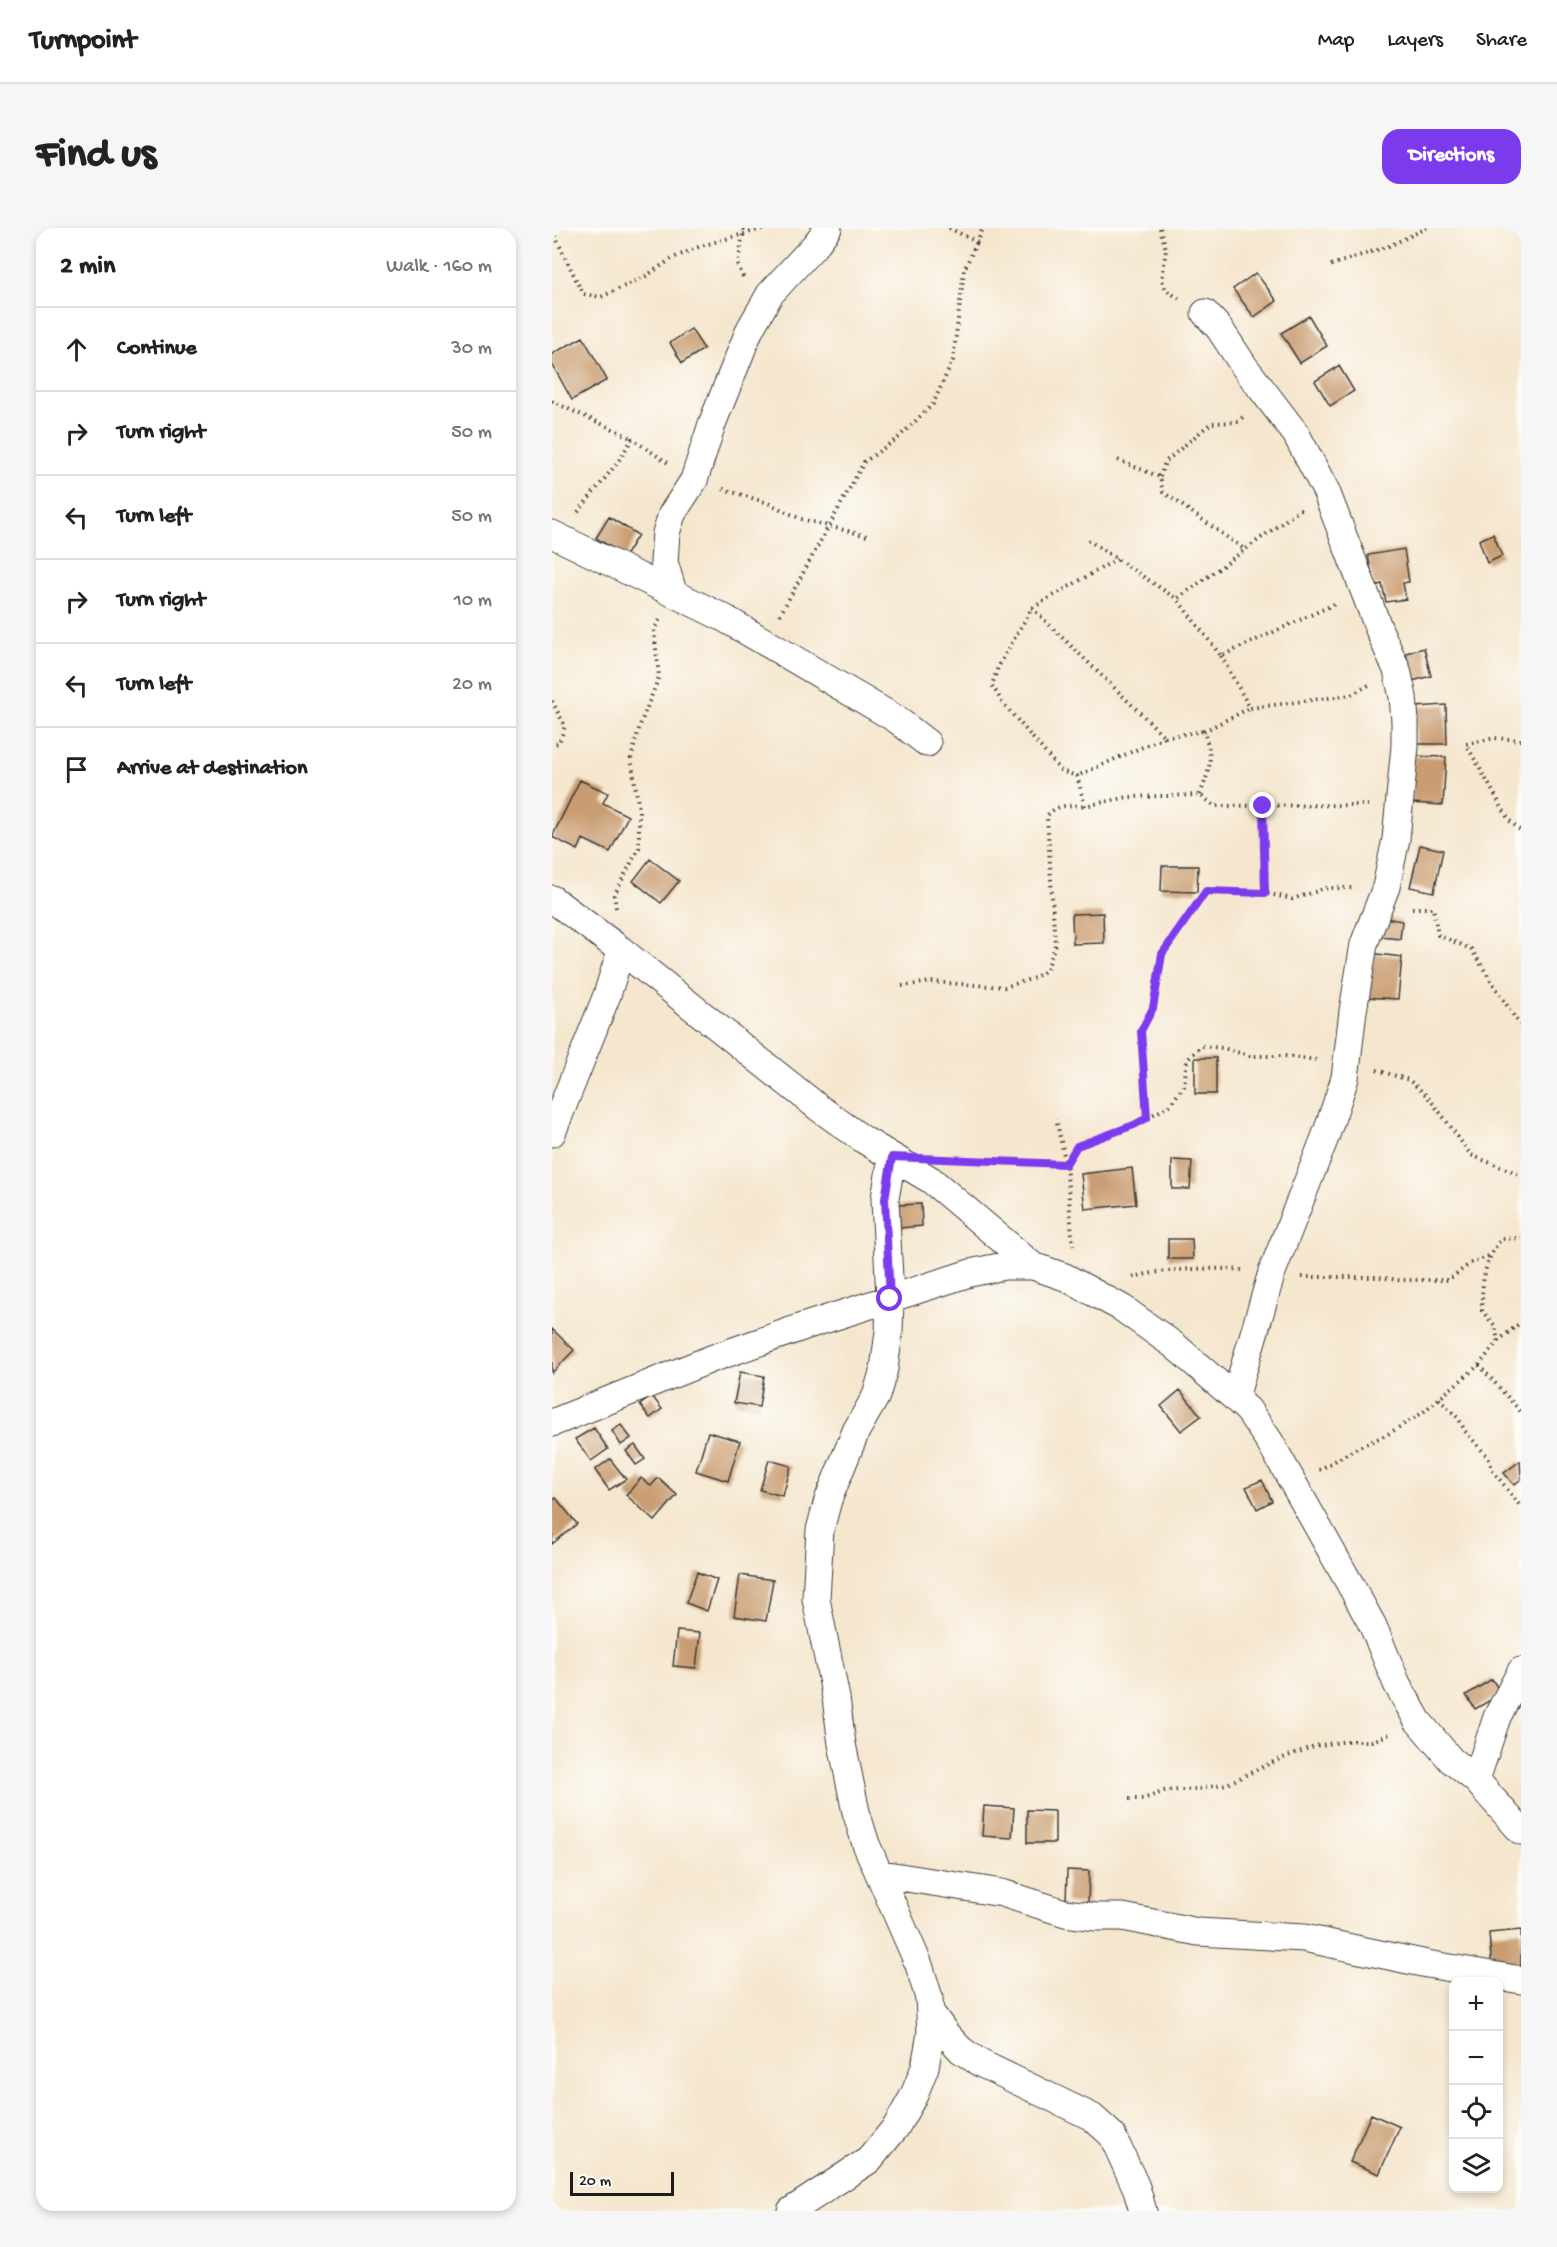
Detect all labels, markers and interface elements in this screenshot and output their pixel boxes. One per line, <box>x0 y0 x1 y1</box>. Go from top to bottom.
text: Turnpoint <box>30 25 136 58</box>
text: Map <box>1318 29 1354 54</box>
text: Layers <box>1387 29 1443 54</box>
text: Share <box>1476 29 1527 54</box>
button: Directions <box>1382 129 1521 184</box>
text: Find us <box>36 132 156 181</box>
text: 2 min <box>60 252 115 283</box>
text: Walk · 160 m <box>386 256 492 279</box>
icon: ahead <box>60 333 93 366</box>
text: Continue <box>117 336 197 362</box>
text: 30 m <box>451 338 492 361</box>
icon: right <box>60 417 93 450</box>
text: Turn right <box>117 420 205 446</box>
text: 50 m <box>451 422 492 445</box>
icon: left <box>60 501 93 534</box>
text: Turn left <box>117 504 191 530</box>
text: 50 m <box>451 506 492 529</box>
icon: right <box>60 585 93 618</box>
text: Turn right <box>117 588 205 614</box>
text: 10 m <box>454 590 492 613</box>
icon: left <box>60 669 93 702</box>
text: Turn left <box>117 672 191 698</box>
text: 20 m <box>452 674 492 697</box>
icon: arrive <box>60 753 93 786</box>
text: Arrive at destination <box>117 756 307 782</box>
route end <box>1249 792 1275 818</box>
route start <box>876 1285 902 1311</box>
map controls <box>1449 1977 1503 2193</box>
button: + <box>1449 1977 1503 2031</box>
button: − <box>1449 2031 1503 2085</box>
button: locate <box>1449 2085 1503 2139</box>
button: layers <box>1449 2139 1503 2193</box>
scale bar <box>570 2169 674 2196</box>
text: 20 m <box>579 2173 611 2192</box>

